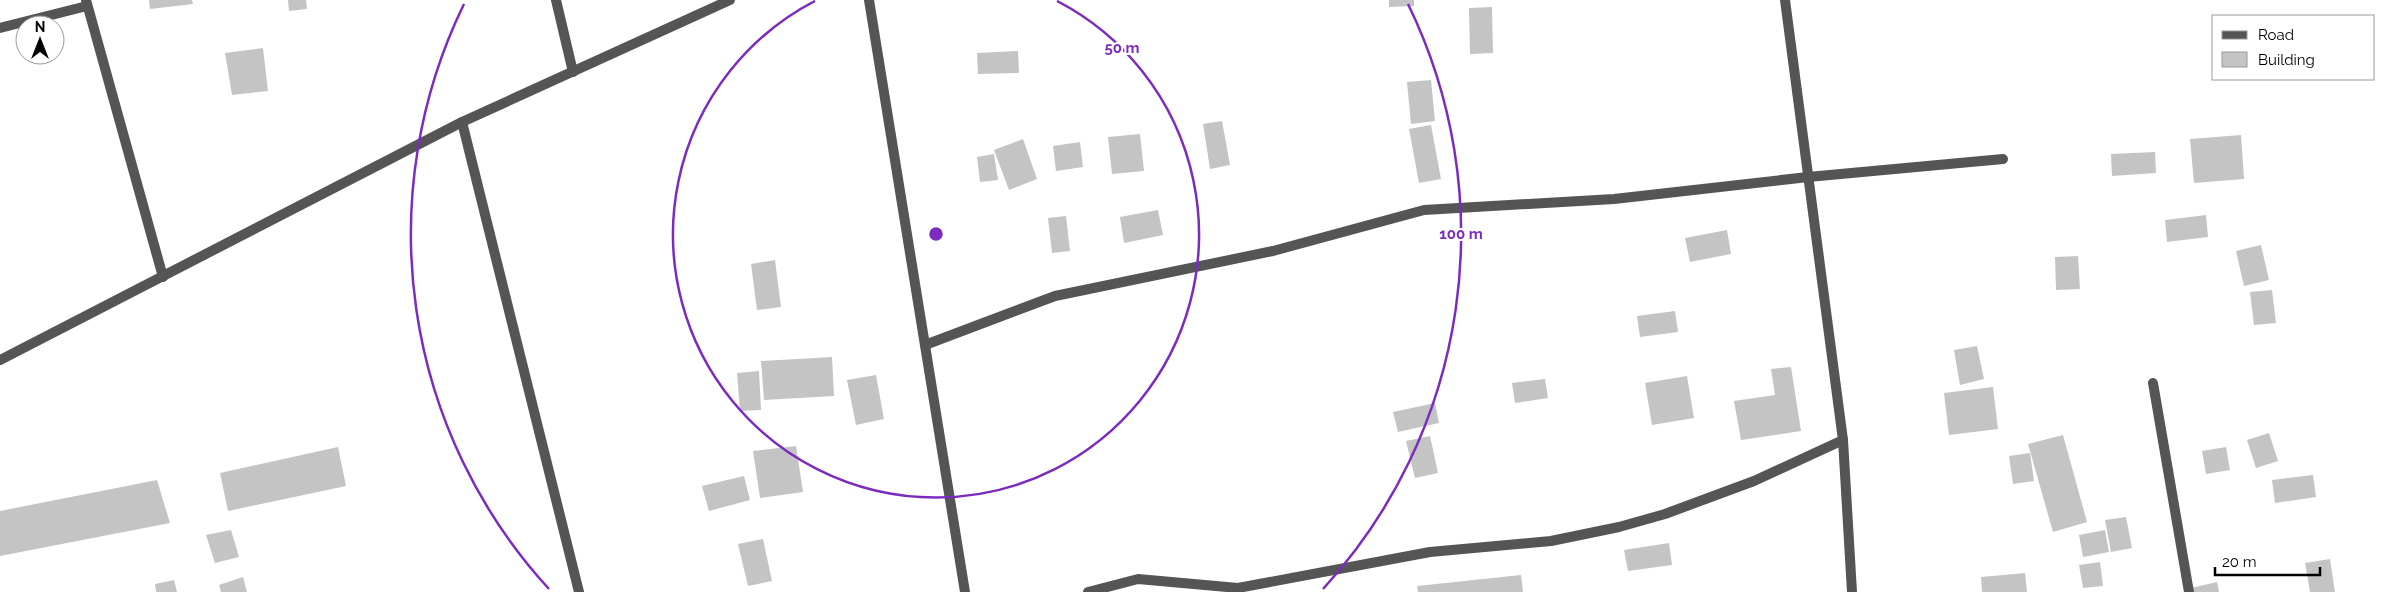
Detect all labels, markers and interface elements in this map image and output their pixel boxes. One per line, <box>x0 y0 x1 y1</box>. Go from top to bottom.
north arrow <box>15 15 65 65</box>
legend <box>2212 15 2375 80</box>
text: N <box>35 19 45 35</box>
text: Road <box>2258 26 2294 44</box>
text: 50 m <box>1104 39 1140 57</box>
text: Building <box>2258 51 2315 69</box>
centre of rings <box>927 225 945 243</box>
text: 100 m <box>1439 225 1483 243</box>
scale bar <box>2215 544 2320 576</box>
text: 20 m <box>2222 553 2257 571</box>

